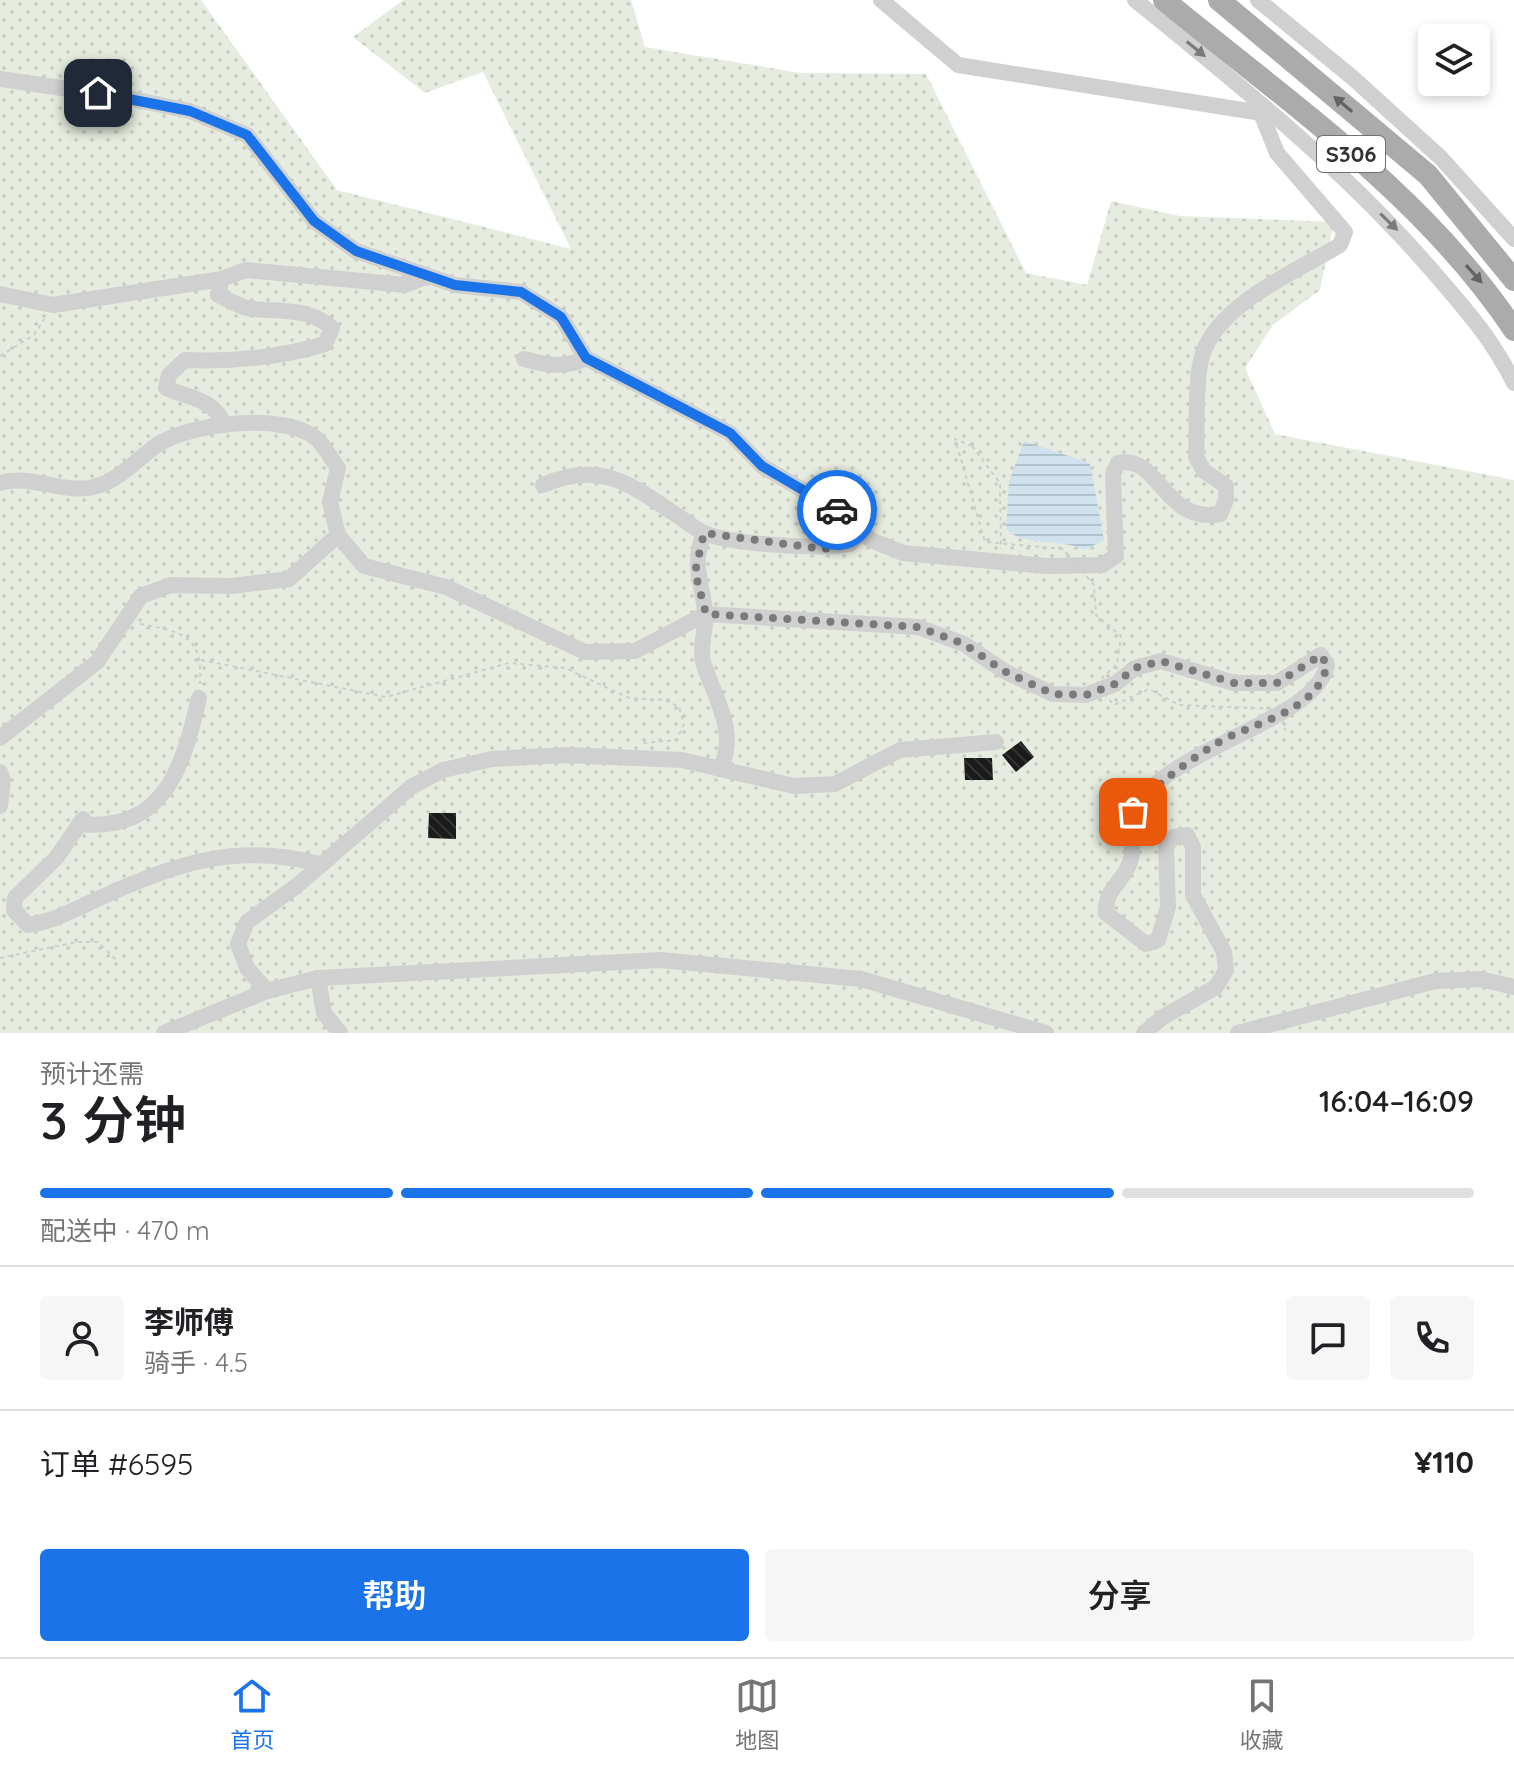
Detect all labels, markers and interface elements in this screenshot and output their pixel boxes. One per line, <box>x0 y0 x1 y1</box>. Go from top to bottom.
map controls <box>1418 24 1490 96</box>
button: layers <box>1418 24 1490 96</box>
one-way arrow <box>1185 40 1205 57</box>
pin <box>64 59 132 127</box>
icon: home <box>76 71 120 115</box>
one-way arrow <box>1334 96 1354 113</box>
road number: S306 <box>1317 136 1385 172</box>
one-way arrow <box>1379 212 1398 231</box>
one-way arrow <box>1464 264 1482 283</box>
courier <box>797 470 877 550</box>
icon: car <box>815 488 859 532</box>
pin <box>1099 778 1167 846</box>
icon: bag <box>1111 790 1155 834</box>
text: 预计还需 <box>40 1057 144 1090</box>
text: 16:04–16:09 <box>1319 1082 1474 1120</box>
text: 3 分钟 <box>40 1087 186 1152</box>
text: 配送中 · 470 m <box>40 1214 210 1247</box>
button: person <box>40 1296 124 1380</box>
button: chat <box>1286 1296 1370 1380</box>
button: phone <box>1390 1296 1474 1380</box>
text: 李师傅 <box>144 1303 234 1341</box>
text: 骑手 · 4.5 <box>144 1346 248 1379</box>
text: ¥110 <box>1414 1443 1474 1481</box>
text: 订单 #6595 <box>40 1445 193 1483</box>
button: 帮助 <box>40 1549 749 1641</box>
button: 分享 <box>765 1549 1474 1641</box>
tab: 首页 <box>230 1674 274 1754</box>
tab: 地图 <box>735 1674 779 1754</box>
tab: 收藏 <box>1240 1674 1284 1754</box>

